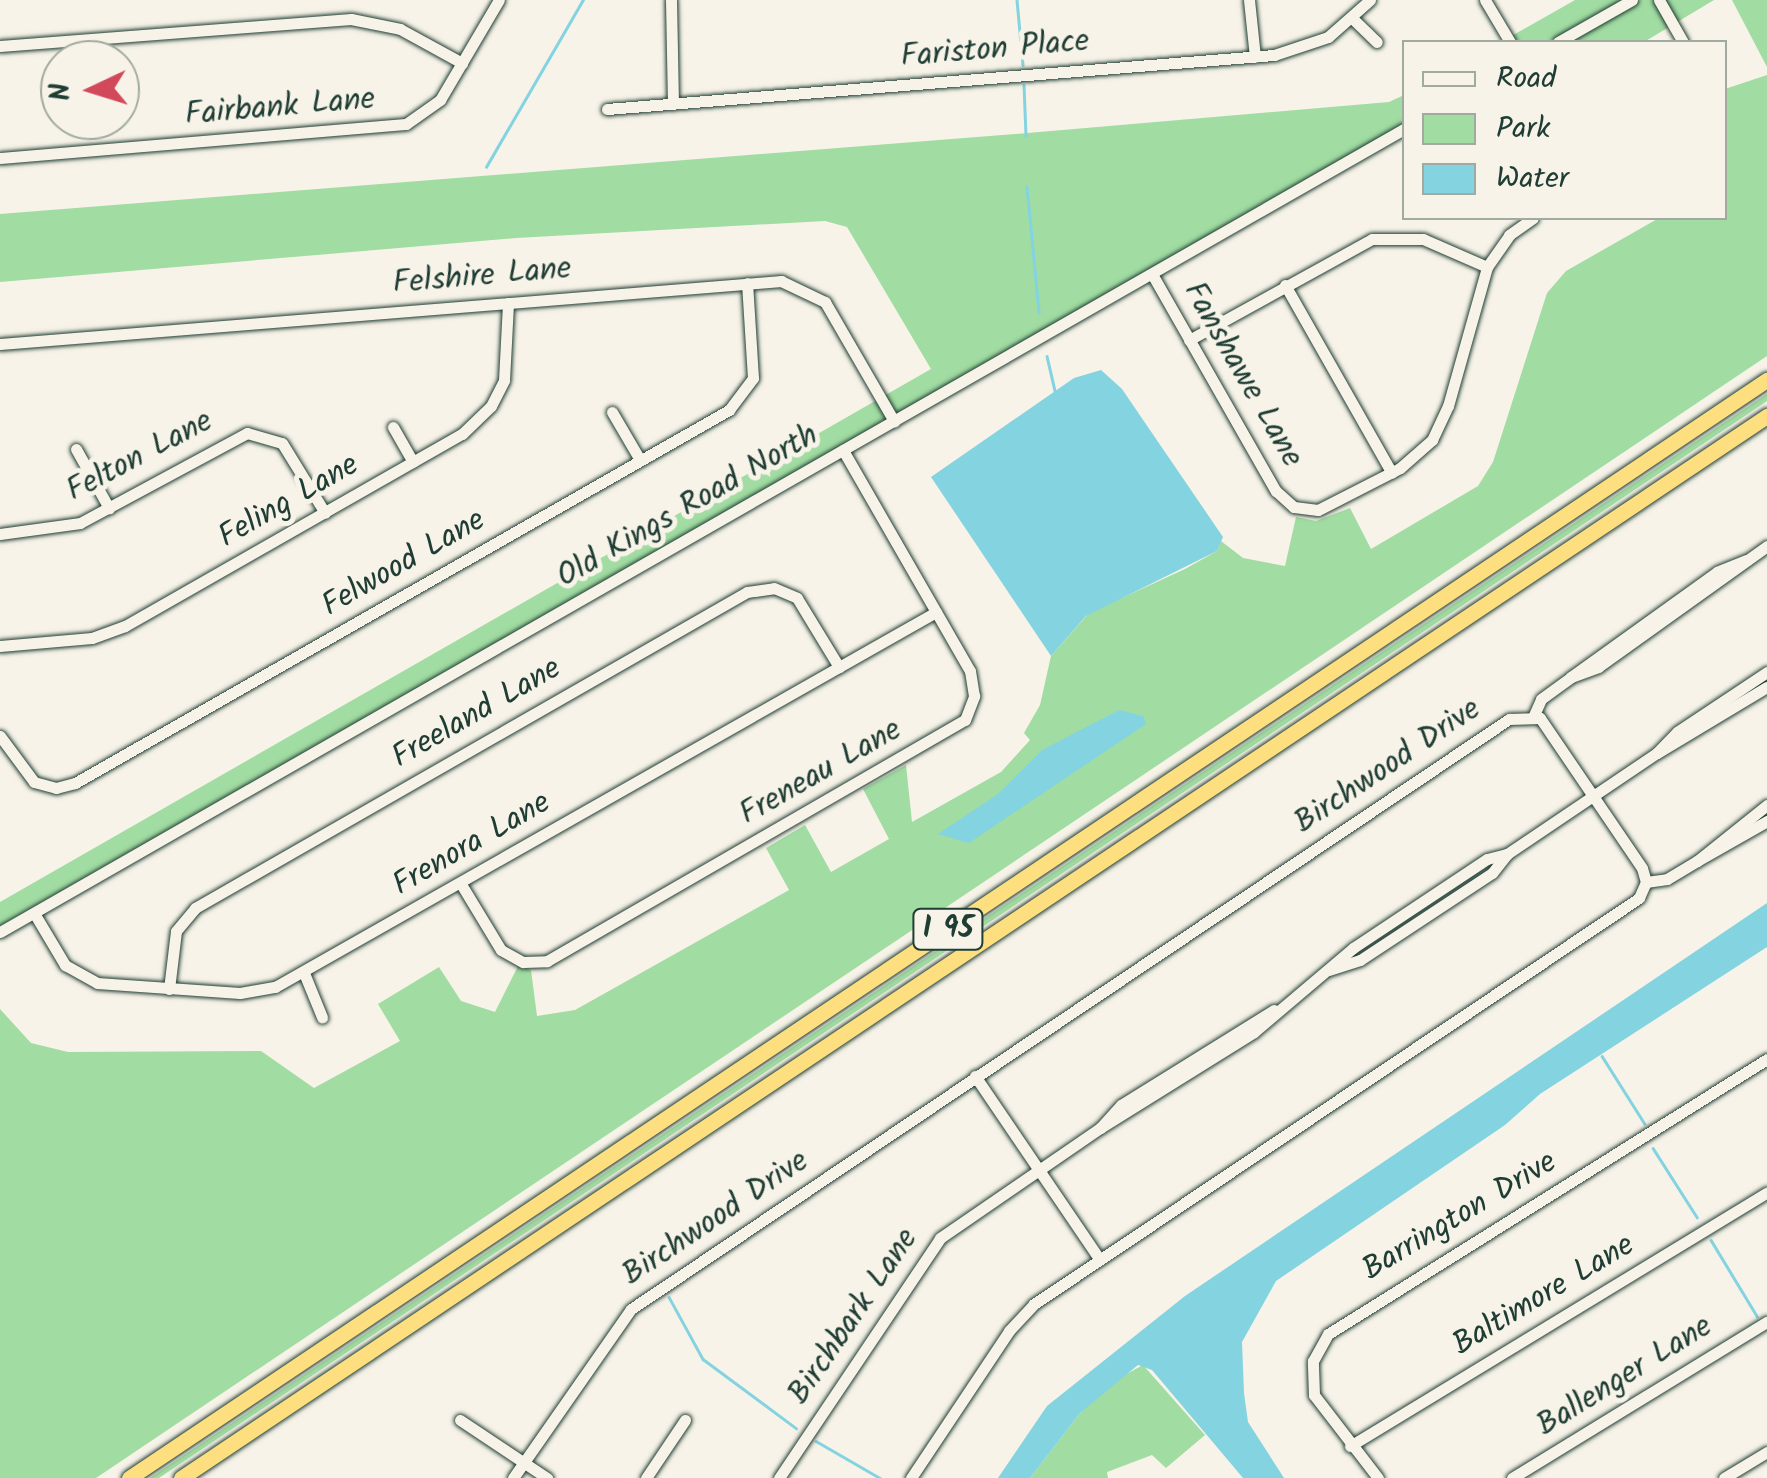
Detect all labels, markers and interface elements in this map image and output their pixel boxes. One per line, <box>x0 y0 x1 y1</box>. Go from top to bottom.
street label: Fariston Place <box>899 23 1091 77</box>
north arrow <box>40 40 140 140</box>
legend <box>1402 40 1727 220</box>
text: Road <box>1496 55 1556 103</box>
street label: Fairbank Lane <box>183 81 377 135</box>
text: N <box>39 82 85 102</box>
text: Park <box>1496 105 1550 153</box>
text: Water <box>1496 155 1569 203</box>
street label: Felshire Lane <box>391 250 573 304</box>
street label: Fanshawe Lane <box>1174 276 1310 474</box>
street label: Felton Lane <box>60 403 220 511</box>
street label: Old Kings Road North <box>551 417 825 597</box>
street label: Feling Lane <box>212 446 366 558</box>
street label: Felwood Lane <box>315 502 493 626</box>
street label: Freeland Lane <box>386 650 568 778</box>
street label: Birchwood Drive <box>1288 691 1488 843</box>
street label: Freneau Lane <box>733 711 909 835</box>
street label: Frenora Lane <box>386 784 558 906</box>
road number: I 95 <box>910 904 986 954</box>
street label: Birchwood Drive <box>616 1143 816 1295</box>
street label: Barrington Drive <box>1356 1144 1564 1290</box>
street label: Birchbark Lane <box>781 1222 927 1412</box>
street label: Baltimore Lane <box>1446 1227 1642 1365</box>
street label: Ballenger Lane <box>1530 1308 1720 1446</box>

